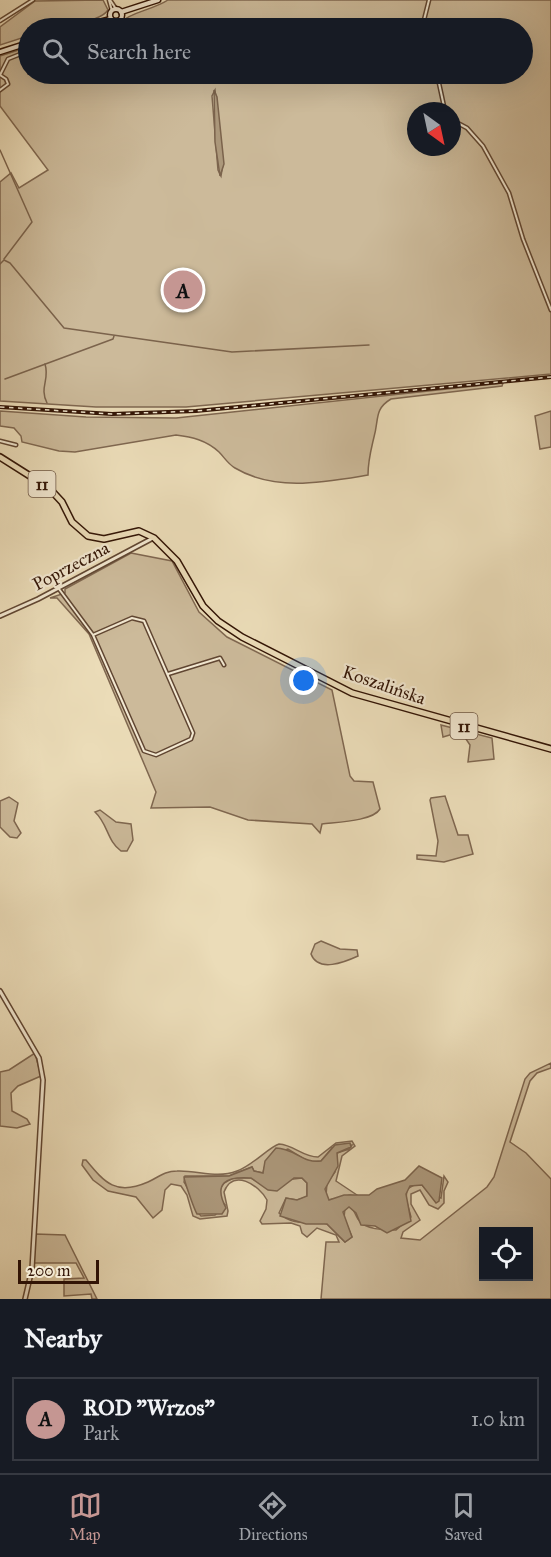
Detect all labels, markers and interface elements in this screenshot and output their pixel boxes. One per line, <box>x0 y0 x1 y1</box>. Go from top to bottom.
search box <box>18 18 533 84</box>
icon: search <box>39 35 72 68</box>
text: Search here <box>87 38 191 65</box>
north arrow <box>407 102 461 156</box>
pin: A <box>164 268 202 312</box>
road number: 11 <box>28 471 56 497</box>
street label: Poprzeczna <box>29 536 114 595</box>
street label: Koszalińska <box>340 661 429 710</box>
your location <box>289 666 318 695</box>
road number: 11 <box>450 713 478 739</box>
map controls <box>479 1227 533 1281</box>
button: locate <box>479 1227 533 1281</box>
scale bar <box>18 1257 99 1284</box>
text: 200 m <box>27 1261 70 1280</box>
text: Nearby <box>24 1322 102 1354</box>
text: ROD "Wrzos" <box>83 1394 215 1421</box>
text: A <box>39 1407 52 1431</box>
text: 1.0 km <box>471 1407 525 1431</box>
text: Park <box>83 1421 119 1445</box>
tab: Map <box>69 1489 102 1544</box>
tab: Directions <box>239 1489 307 1544</box>
tab: Saved <box>444 1489 482 1544</box>

